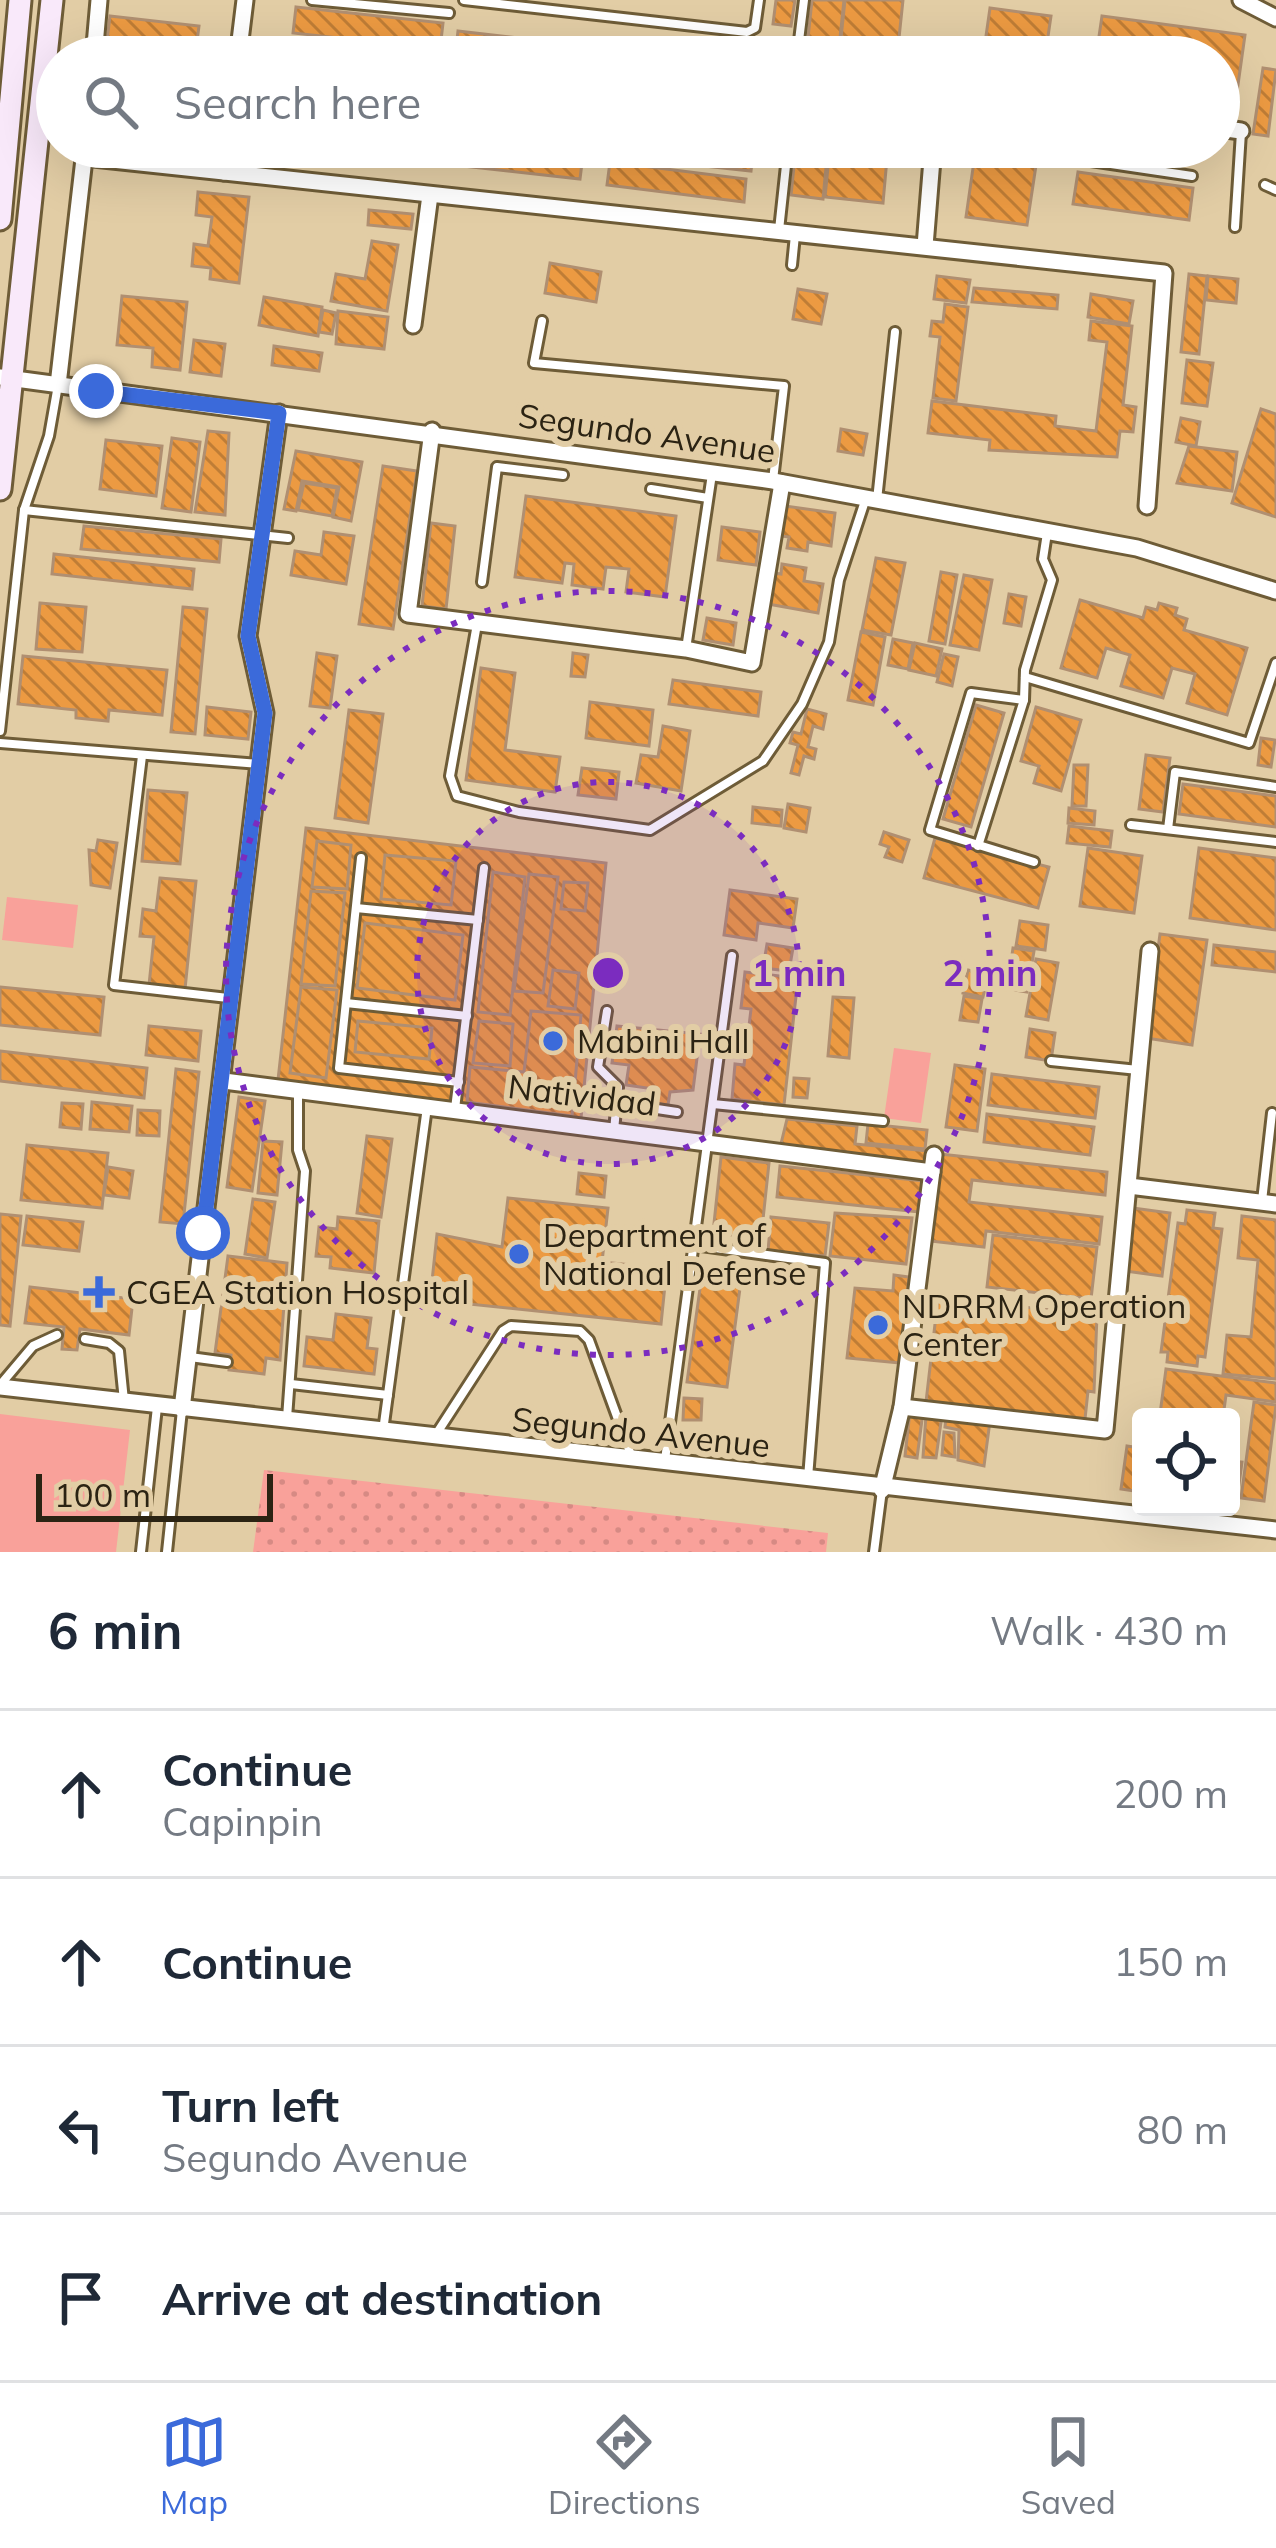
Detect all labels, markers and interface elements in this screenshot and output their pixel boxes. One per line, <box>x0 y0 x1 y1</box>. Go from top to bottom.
search box <box>36 36 1240 168</box>
icon: search <box>78 69 144 135</box>
text: Search here <box>174 74 421 130</box>
route end <box>69 364 123 418</box>
street label: Segundo Avenue <box>516 394 778 471</box>
text: 1 min <box>752 950 846 995</box>
text: 2 min <box>943 950 1037 995</box>
centre of rings <box>587 952 629 994</box>
place label: Mabini Hall <box>577 1020 749 1061</box>
marker: Mabini Hall <box>540 1028 566 1054</box>
street label: Natividad <box>506 1065 658 1124</box>
route start <box>176 1206 230 1260</box>
place label: Department of National Defense <box>543 1214 806 1293</box>
marker: Department of National Defense <box>506 1241 532 1267</box>
place label: CGEA Station Hospital <box>126 1271 469 1312</box>
marker: CGEA Station Hospital <box>83 1276 115 1308</box>
place label: NDRRM Operation Center <box>902 1285 1186 1364</box>
marker: NDRRM Operation Center <box>865 1312 891 1338</box>
street label: Segundo Avenue <box>510 1398 772 1465</box>
map controls <box>1132 1408 1240 1516</box>
button: locate <box>1132 1408 1240 1516</box>
scale bar <box>36 1468 273 1521</box>
text: 100 m <box>54 1474 151 1515</box>
text: 6 min <box>48 1598 183 1662</box>
text: Walk · 430 m <box>990 1606 1228 1655</box>
text: Continue <box>162 1741 352 1797</box>
icon: ahead <box>48 1761 114 1827</box>
text: 200 m <box>1113 1769 1228 1818</box>
text: Capinpin <box>162 1797 323 1846</box>
icon: ahead <box>48 1929 114 1995</box>
text: Continue <box>162 1934 352 1990</box>
text: 150 m <box>1113 1937 1228 1986</box>
text: Turn left <box>162 2077 339 2133</box>
icon: left <box>48 2097 114 2163</box>
text: 80 m <box>1137 2105 1228 2154</box>
text: Segundo Avenue <box>162 2133 468 2182</box>
icon: arrive <box>48 2265 114 2331</box>
text: Arrive at destination <box>162 2270 602 2326</box>
tab: Map <box>160 2409 228 2522</box>
tab: Directions <box>548 2409 701 2522</box>
tab: Saved <box>1021 2409 1116 2522</box>

